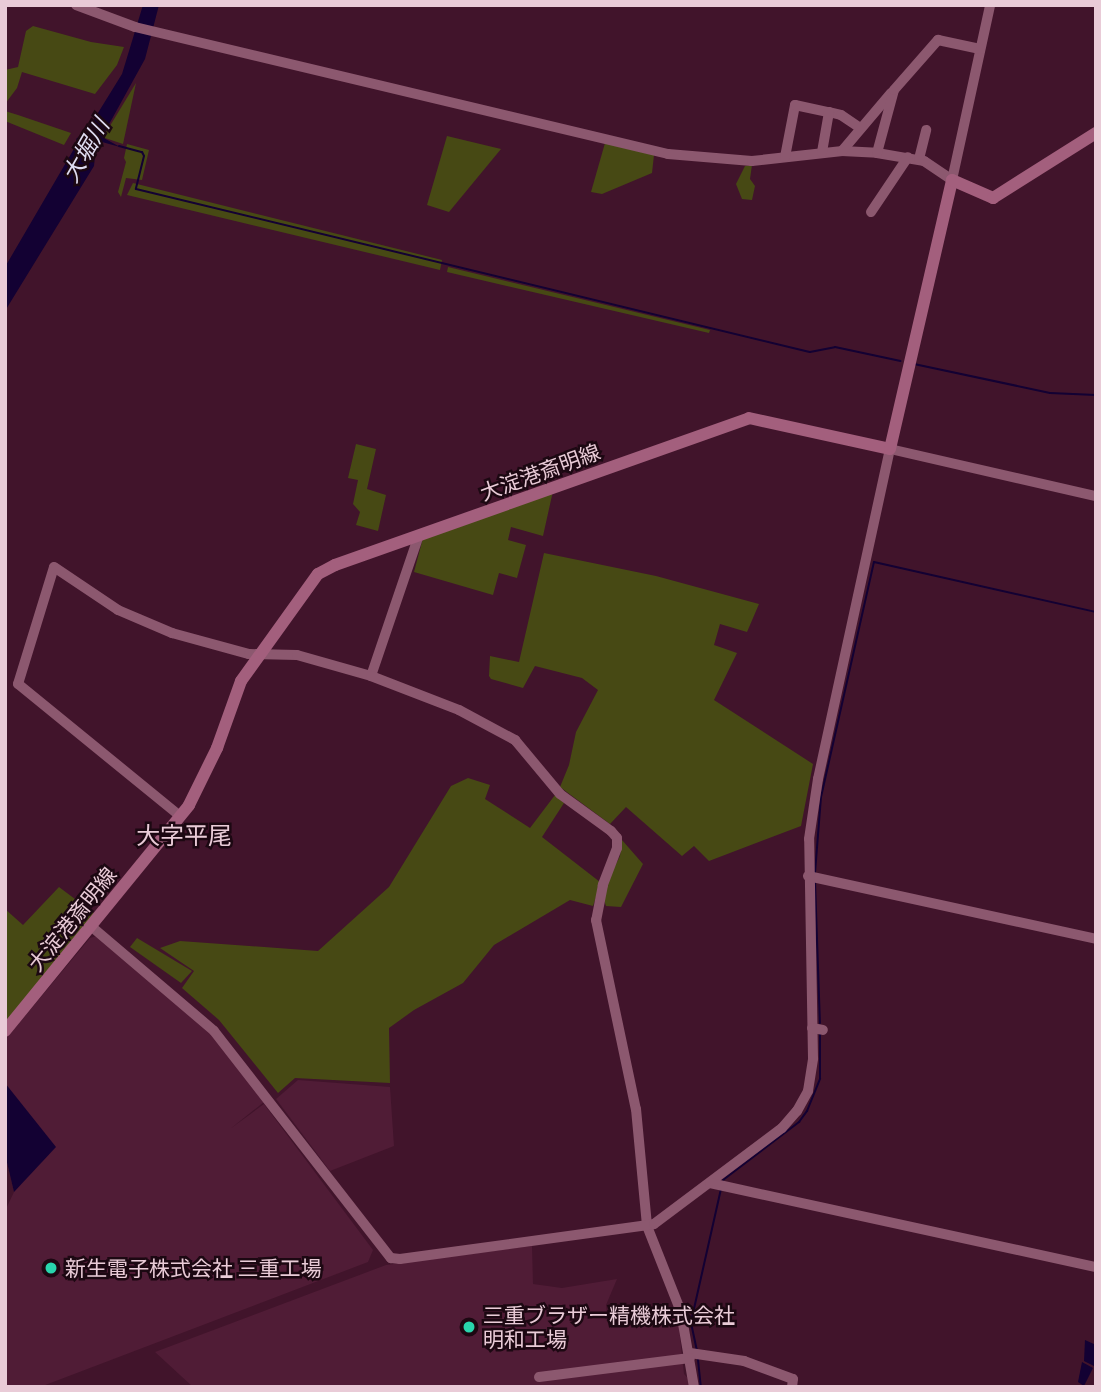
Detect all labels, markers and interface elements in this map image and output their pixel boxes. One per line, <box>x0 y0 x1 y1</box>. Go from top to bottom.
water label: 大堀川 <box>56 113 114 187</box>
street label: 大淀港斎明線 <box>476 439 604 505</box>
district label: 大字平尾 <box>136 821 232 849</box>
street label: 大淀港斎明線 <box>23 862 121 976</box>
place label: 新生電子株式会社 三重工場 <box>65 1255 322 1281</box>
marker: 新生電子株式会社 三重工場 <box>43 1260 59 1276</box>
place label: 三重ブラザー精機株式会社 明和工場 <box>483 1302 735 1352</box>
marker: 三重ブラザー精機株式会社 明和工場 <box>461 1319 477 1335</box>

